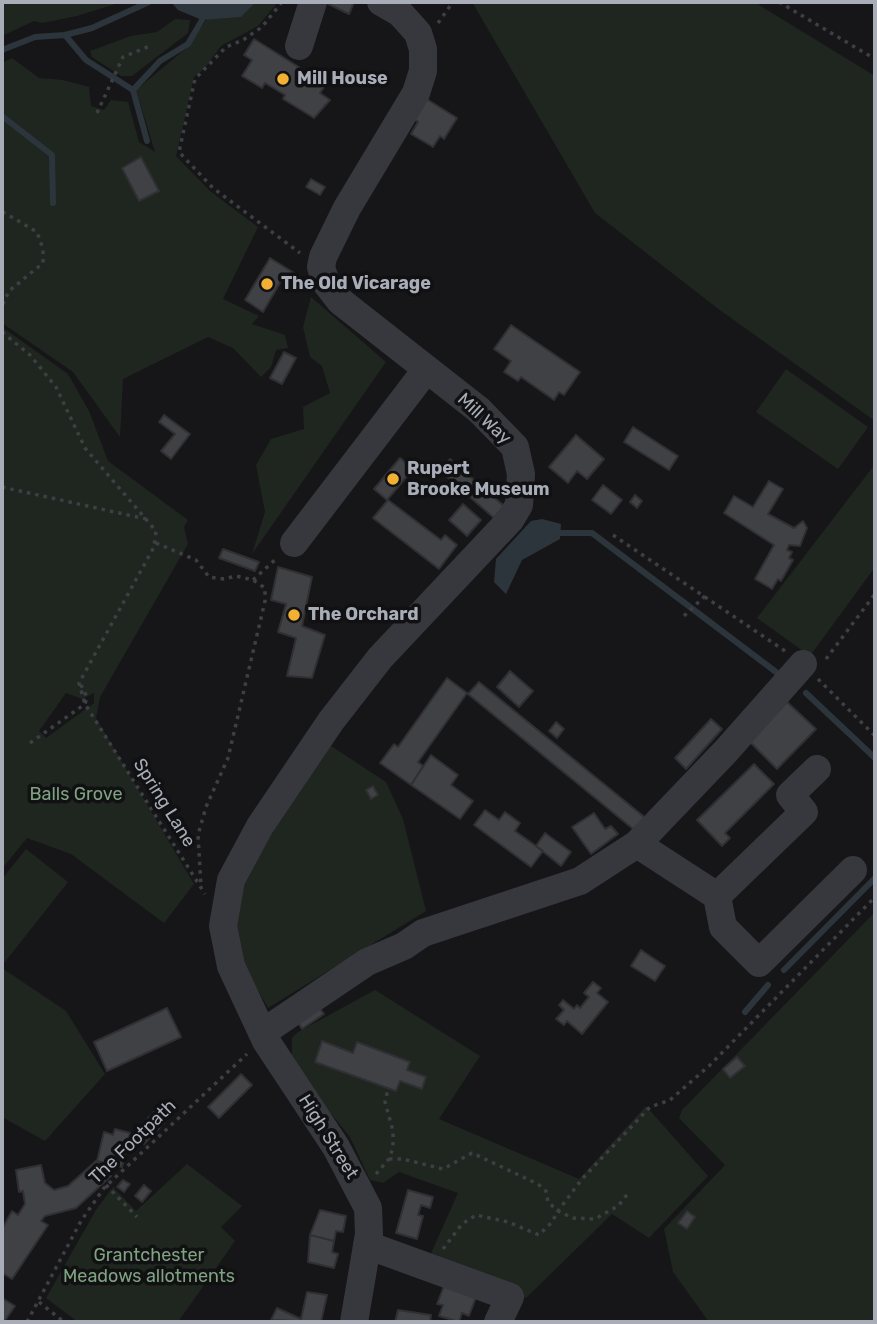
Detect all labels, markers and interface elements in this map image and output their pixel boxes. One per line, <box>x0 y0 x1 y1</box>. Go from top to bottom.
place label: Mill House <box>297 68 388 90</box>
marker: Mill House <box>275 71 291 87</box>
place label: The Old Vicarage <box>281 273 431 295</box>
marker: The Old Vicarage <box>259 276 275 292</box>
street label: Mill Way <box>453 389 515 449</box>
place label: Rupert Brooke Museum <box>407 458 550 500</box>
marker: Rupert Brooke Museum <box>385 471 401 487</box>
place label: The Orchard <box>308 604 419 626</box>
marker: The Orchard <box>286 607 302 623</box>
street label: Spring Lane <box>128 755 200 851</box>
park label: Balls Grove <box>30 784 122 806</box>
street label: High Street <box>294 1091 362 1183</box>
street label: The Footpath <box>85 1095 181 1189</box>
park label: Grantchester Meadows allotments <box>63 1245 235 1288</box>

